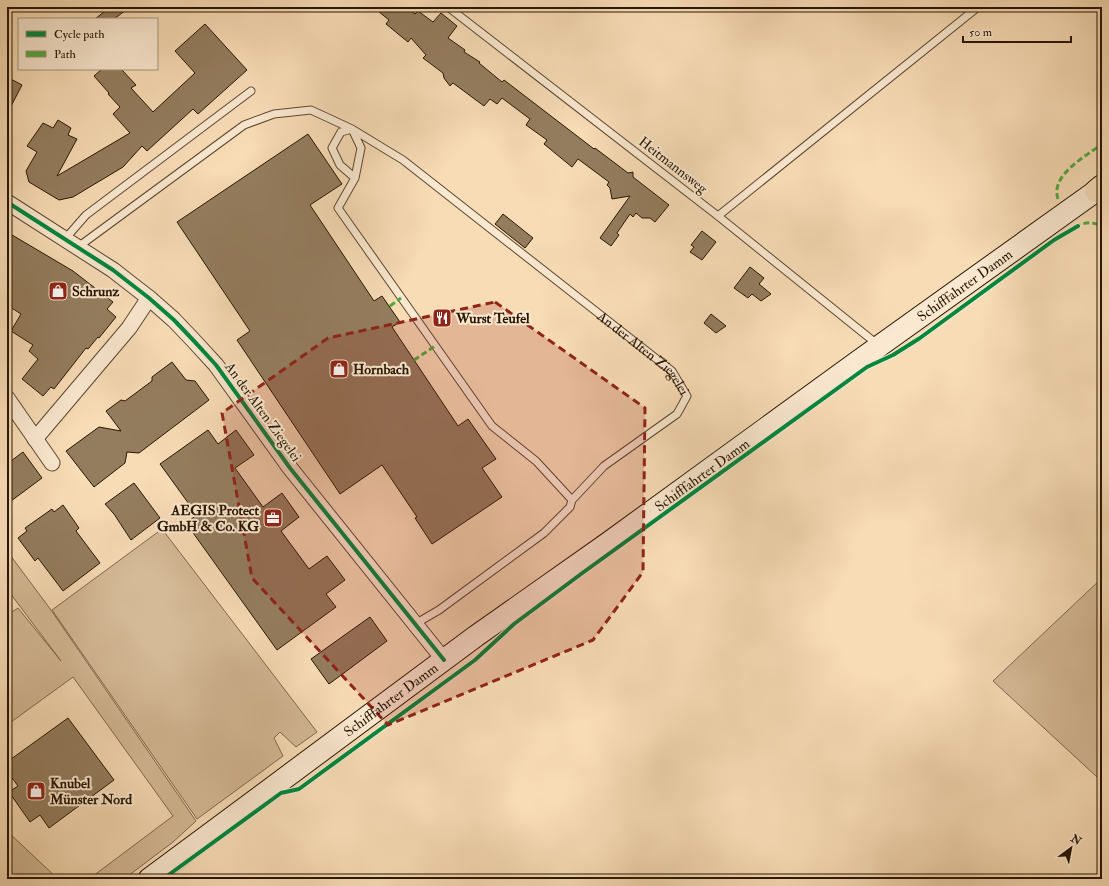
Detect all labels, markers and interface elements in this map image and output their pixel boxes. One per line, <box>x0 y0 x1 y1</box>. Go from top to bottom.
legend <box>18 18 158 70</box>
scale bar <box>963 18 1071 44</box>
text: 50 m <box>969 25 993 40</box>
text: Cycle path <box>54 27 105 42</box>
text: Path <box>54 47 77 62</box>
street label: Heitmannsweg <box>635 133 712 198</box>
street label: Schifffahrter Damm <box>914 245 1016 325</box>
shop icon: Schrunz <box>47 280 69 302</box>
place label: Schrunz <box>72 283 119 300</box>
restaurant icon: Wurst Teufel <box>431 307 453 329</box>
street label: An der Alten Ziegelei <box>593 307 693 398</box>
place label: Wurst Teufel <box>455 310 530 327</box>
street label: An der Alten Ziegelei <box>221 358 305 465</box>
shop icon: Hornbach <box>328 358 350 380</box>
place label: Hornbach <box>353 361 410 378</box>
street label: Schifffahrter Damm <box>651 435 753 515</box>
place label: AEGIS Protect GmbH & Co. KG <box>157 502 259 535</box>
office icon: AEGIS Protect GmbH & Co. KG <box>262 507 284 529</box>
street label: Schifffahrter Damm <box>340 659 441 740</box>
place label: Knubel Münster Nord <box>49 775 132 808</box>
shop icon: Knubel Münster Nord <box>25 780 47 802</box>
north arrow <box>1051 828 1091 868</box>
text: N <box>1068 831 1085 849</box>

